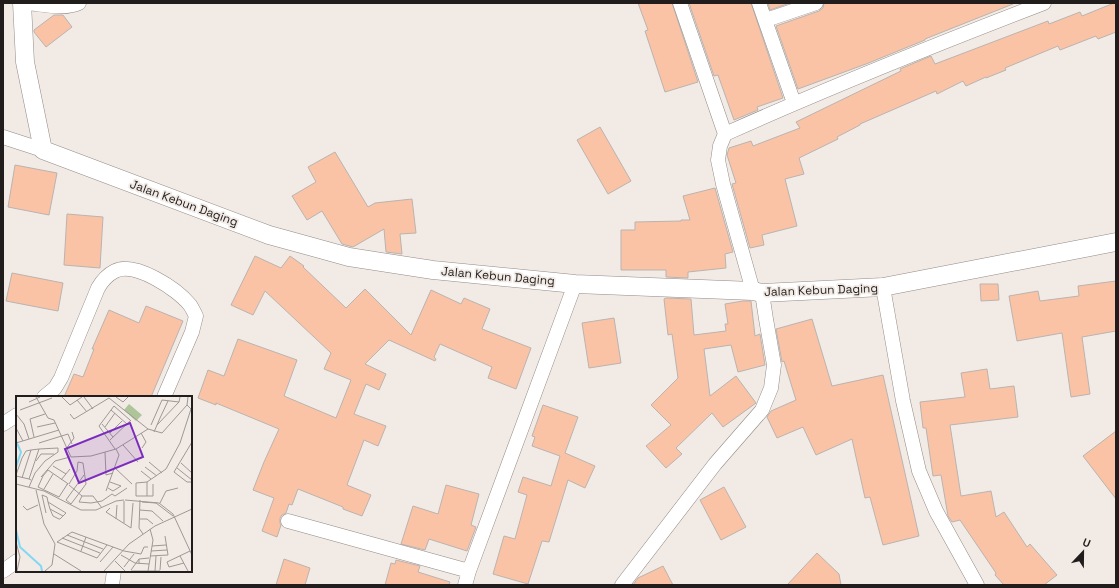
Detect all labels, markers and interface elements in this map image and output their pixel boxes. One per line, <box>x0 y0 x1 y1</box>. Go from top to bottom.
street label: Jalan Kebun Daging <box>128 176 240 230</box>
street label: Jalan Kebun Daging <box>440 263 556 289</box>
street label: Jalan Kebun Daging <box>764 280 878 300</box>
inset map <box>16 396 192 572</box>
north arrow <box>1063 532 1103 572</box>
text: U <box>1081 535 1093 551</box>

